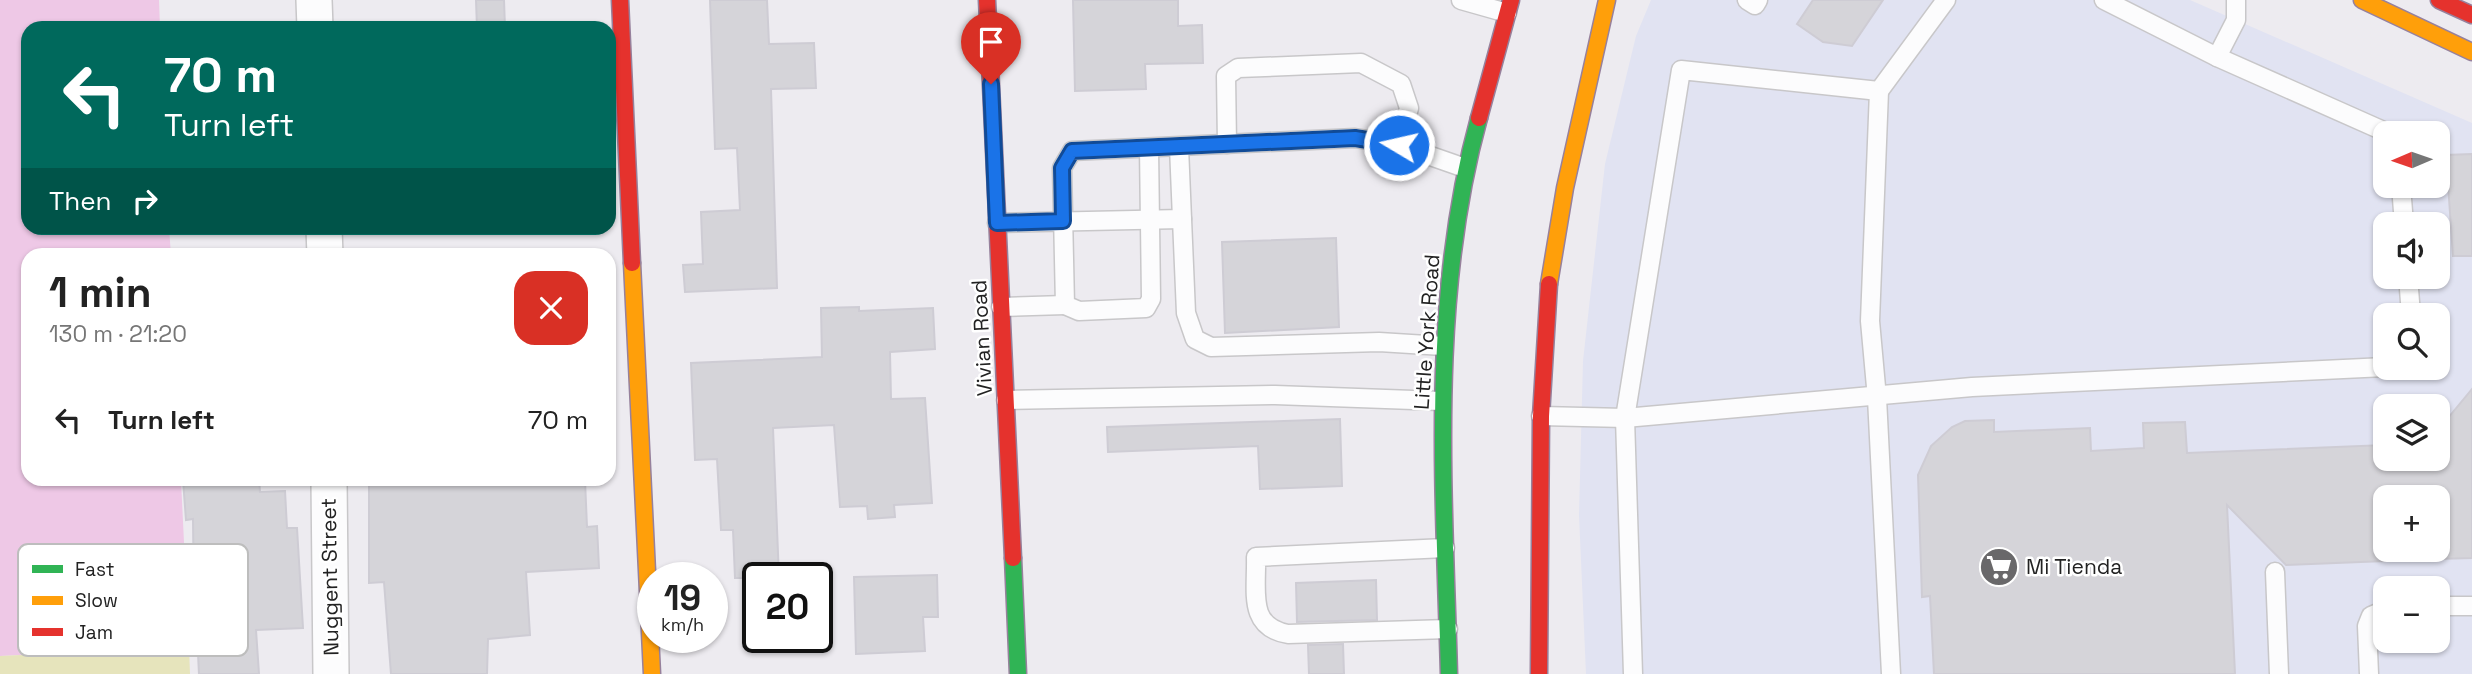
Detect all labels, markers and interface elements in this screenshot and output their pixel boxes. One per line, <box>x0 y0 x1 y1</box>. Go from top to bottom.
pin <box>961 12.0 1021 84</box>
icon: arrive <box>972 23 1010 61</box>
text: 70 m <box>164 44 277 106</box>
icon: left <box>49 49 140 140</box>
text: Turn left <box>164 105 294 145</box>
position arrow <box>1362 108 1436 182</box>
north arrow <box>2373 121 2450 198</box>
map controls <box>2373 121 2450 653</box>
icon: right <box>126 182 164 220</box>
text: Then <box>49 184 112 218</box>
button: sound <box>2373 212 2450 289</box>
street label: Little York Road <box>1408 253 1445 411</box>
text: 1 min <box>49 266 152 319</box>
button: close <box>514 271 588 345</box>
street label: Vivian Road <box>965 279 998 397</box>
button: search <box>2373 303 2450 380</box>
text: 130 m · 21:20 <box>49 319 187 349</box>
button: layers <box>2373 394 2450 471</box>
icon: left <box>49 401 87 439</box>
text: Turn left <box>108 403 215 437</box>
text: 70 m <box>528 403 588 437</box>
button: + <box>2373 485 2450 562</box>
street label: Nuggent Street <box>315 498 344 656</box>
legend <box>18 544 248 656</box>
supermarket icon: Mi Tienda <box>1978 546 2020 588</box>
place label: Mi Tienda <box>2026 553 2122 580</box>
text: Fast <box>75 557 115 582</box>
speed limit sign: 20 <box>742 562 833 653</box>
text: 19 <box>664 576 701 620</box>
button: − <box>2373 576 2450 653</box>
text: Slow <box>75 588 118 613</box>
text: km/h <box>661 613 704 636</box>
text: Jam <box>75 620 113 645</box>

